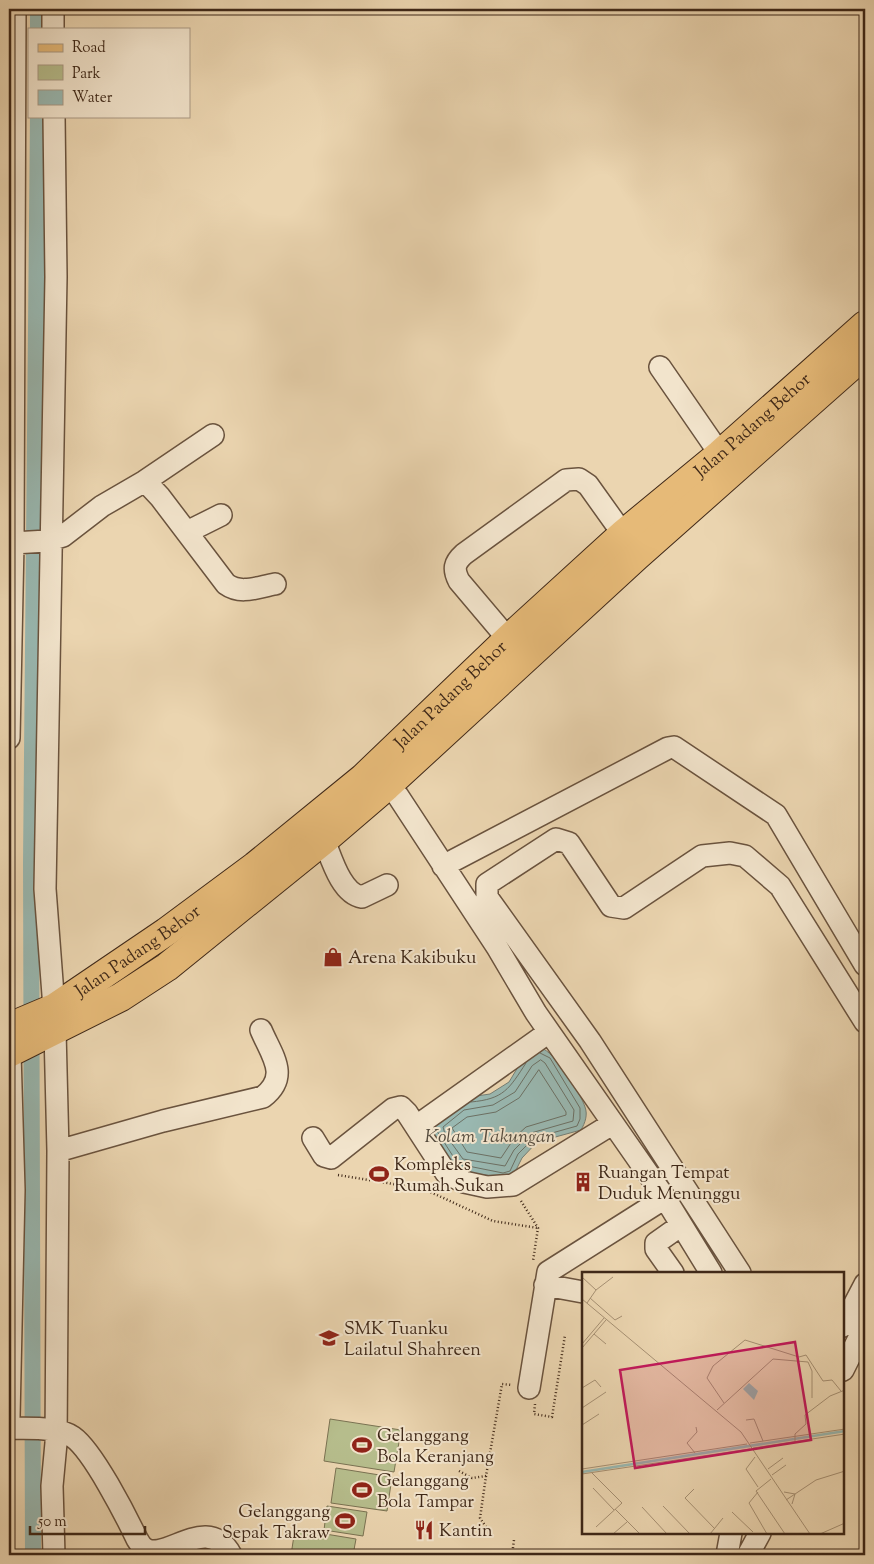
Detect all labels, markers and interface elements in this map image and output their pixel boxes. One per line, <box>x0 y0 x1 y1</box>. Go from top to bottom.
legend <box>28 28 190 118</box>
text: Road <box>72 38 106 59</box>
text: Park <box>72 64 101 85</box>
text: Water <box>72 88 113 109</box>
street label: Jalan Padang Behor <box>689 368 818 486</box>
street label: Jalan Padang Behor <box>389 635 514 757</box>
street label: Jalan Padang Behor <box>70 899 207 1006</box>
shop icon: Arena Kakibuku <box>322 946 344 968</box>
place label: Arena Kakibuku <box>348 946 476 972</box>
water label: Kolam Takungan <box>425 1124 555 1151</box>
place label: Kompleks Rumah Sukan <box>394 1153 505 1200</box>
place label: Ruangan Tempat Duduk Menunggu <box>598 1161 740 1208</box>
sports icon: Kompleks Rumah Sukan <box>368 1163 390 1185</box>
building icon: Ruangan Tempat Duduk Menunggu <box>572 1171 594 1193</box>
inset map <box>582 1272 844 1534</box>
place label: SMK Tuanku Lailatul Shahreen <box>344 1317 481 1364</box>
school or university icon: SMK Tuanku Lailatul Shahreen <box>318 1327 340 1349</box>
place label: Gelanggang Bola Keranjang <box>377 1424 494 1471</box>
sports icon: Gelanggang Bola Keranjang <box>351 1434 373 1456</box>
place label: Gelanggang Bola Tampar <box>377 1469 474 1516</box>
sports icon: Gelanggang Bola Tampar <box>351 1479 373 1501</box>
place label: Gelanggang Sepak Takraw <box>222 1500 331 1547</box>
scale bar <box>30 1504 145 1536</box>
sports icon: Gelanggang Sepak Takraw <box>334 1510 356 1532</box>
text: 50 m <box>37 1512 67 1533</box>
restaurant icon: Kantin <box>413 1519 435 1541</box>
place label: Kantin <box>439 1519 493 1545</box>

